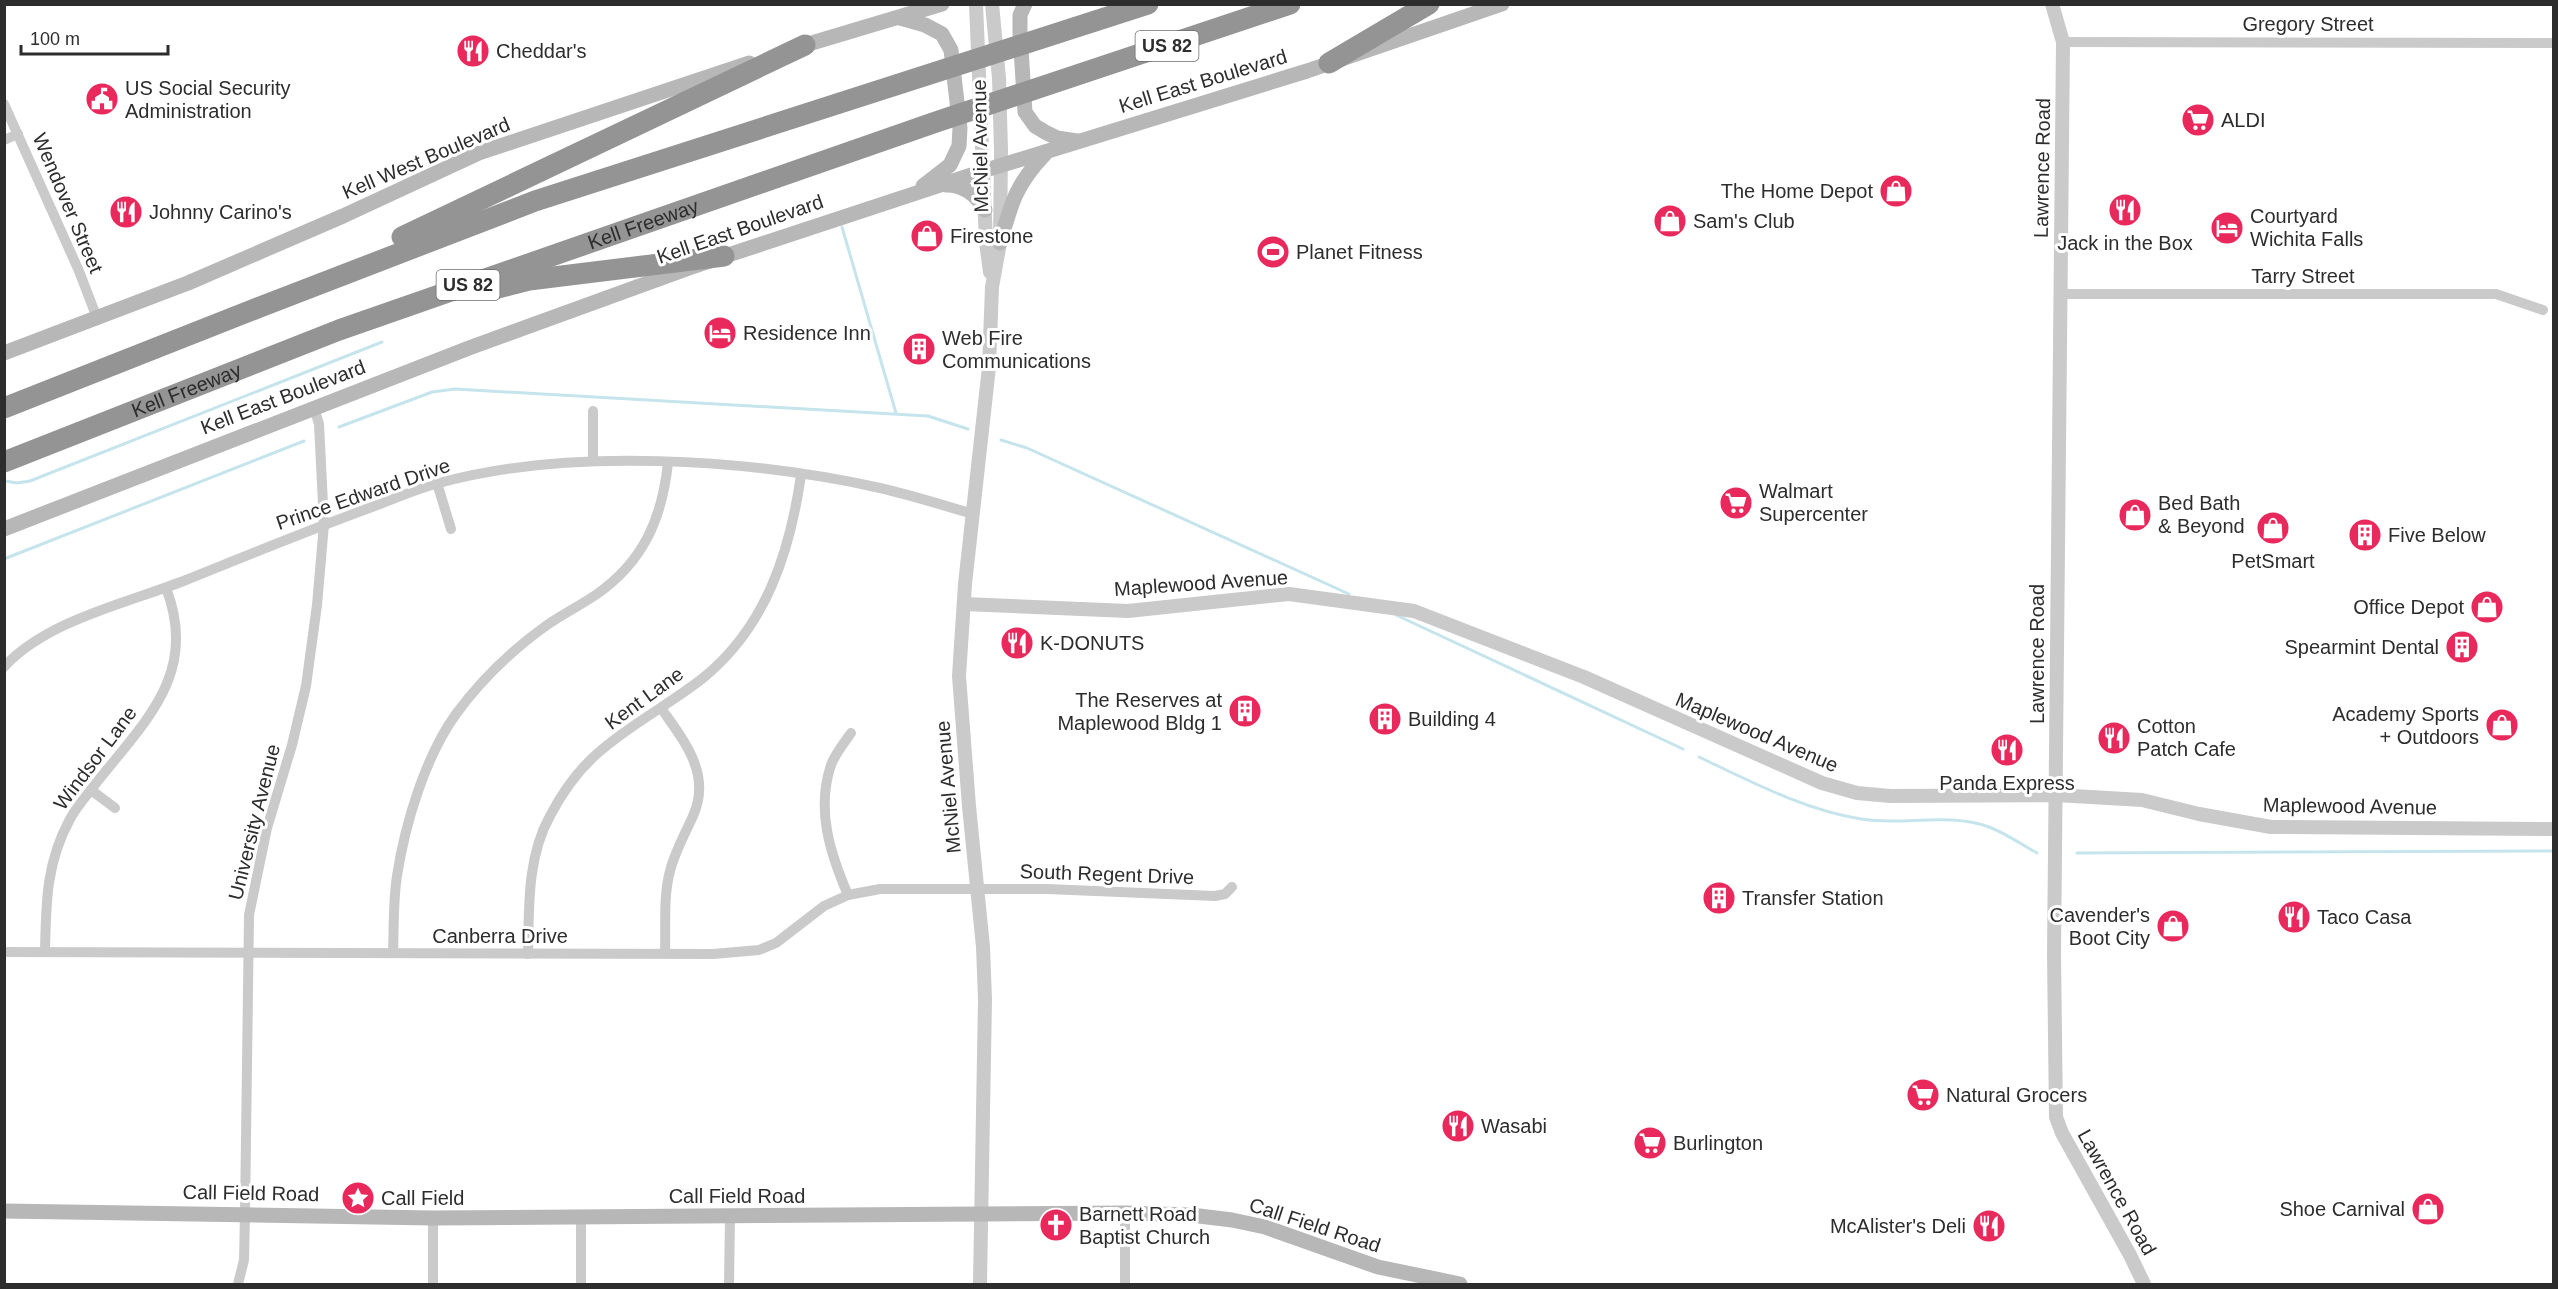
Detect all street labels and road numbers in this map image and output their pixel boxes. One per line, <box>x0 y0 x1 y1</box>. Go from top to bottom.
street label: Gregory Street <box>2242 13 2374 35</box>
road number: US 82 <box>1136 31 1198 61</box>
street label: Kell East Boulevard <box>1116 45 1290 117</box>
street label: McNiel Avenue <box>968 79 992 213</box>
street label: Lawrence Road <box>2030 98 2054 238</box>
street label: Kell West Boulevard <box>339 113 513 203</box>
street label: Wendover Street <box>29 130 108 277</box>
street label: Kell East Boulevard <box>654 190 826 268</box>
street label: Kell Freeway <box>585 195 701 253</box>
street label: Tarry Street <box>2251 265 2355 287</box>
road number: US 82 <box>436 270 500 300</box>
street label: Kell East Boulevard <box>198 355 368 439</box>
street label: Kell Freeway <box>129 359 244 422</box>
street label: Prince Edward Drive <box>273 454 453 534</box>
street label: Maplewood Avenue <box>1113 566 1289 600</box>
street label: Lawrence Road <box>2026 584 2048 724</box>
street label: Kent Lane <box>601 662 687 734</box>
street label: Maplewood Avenue <box>1673 688 1841 776</box>
street label: Windsor Lane <box>49 702 141 814</box>
street label: McNiel Avenue <box>931 720 965 854</box>
street label: University Avenue <box>224 742 284 902</box>
street label: Maplewood Avenue <box>2263 793 2437 819</box>
street label: South Regent Drive <box>1019 860 1195 888</box>
street label: Canberra Drive <box>432 925 568 947</box>
street label: Lawrence Road <box>2073 1125 2161 1259</box>
street label: Call Field Road <box>182 1181 320 1205</box>
street label: Call Field Road <box>669 1185 805 1207</box>
street label: Call Field Road <box>1247 1193 1383 1257</box>

